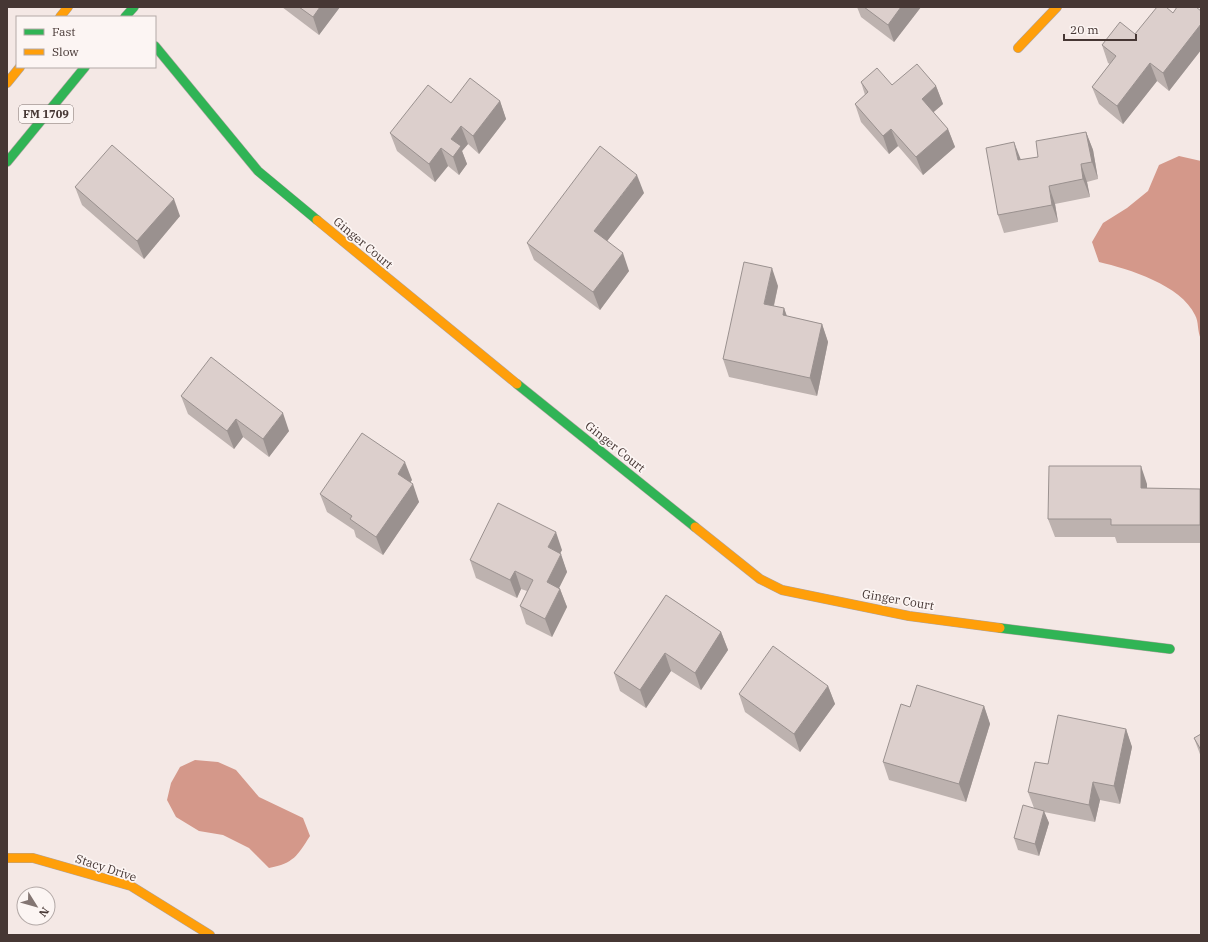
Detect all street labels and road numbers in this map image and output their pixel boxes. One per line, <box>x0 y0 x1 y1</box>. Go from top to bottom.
road number: FM 1709 <box>19 105 73 123</box>
street label: Ginger Court <box>331 214 396 272</box>
street label: Ginger Court <box>582 418 648 475</box>
street label: Ginger Court <box>861 586 935 613</box>
street label: Stacy Drive <box>74 851 139 884</box>

